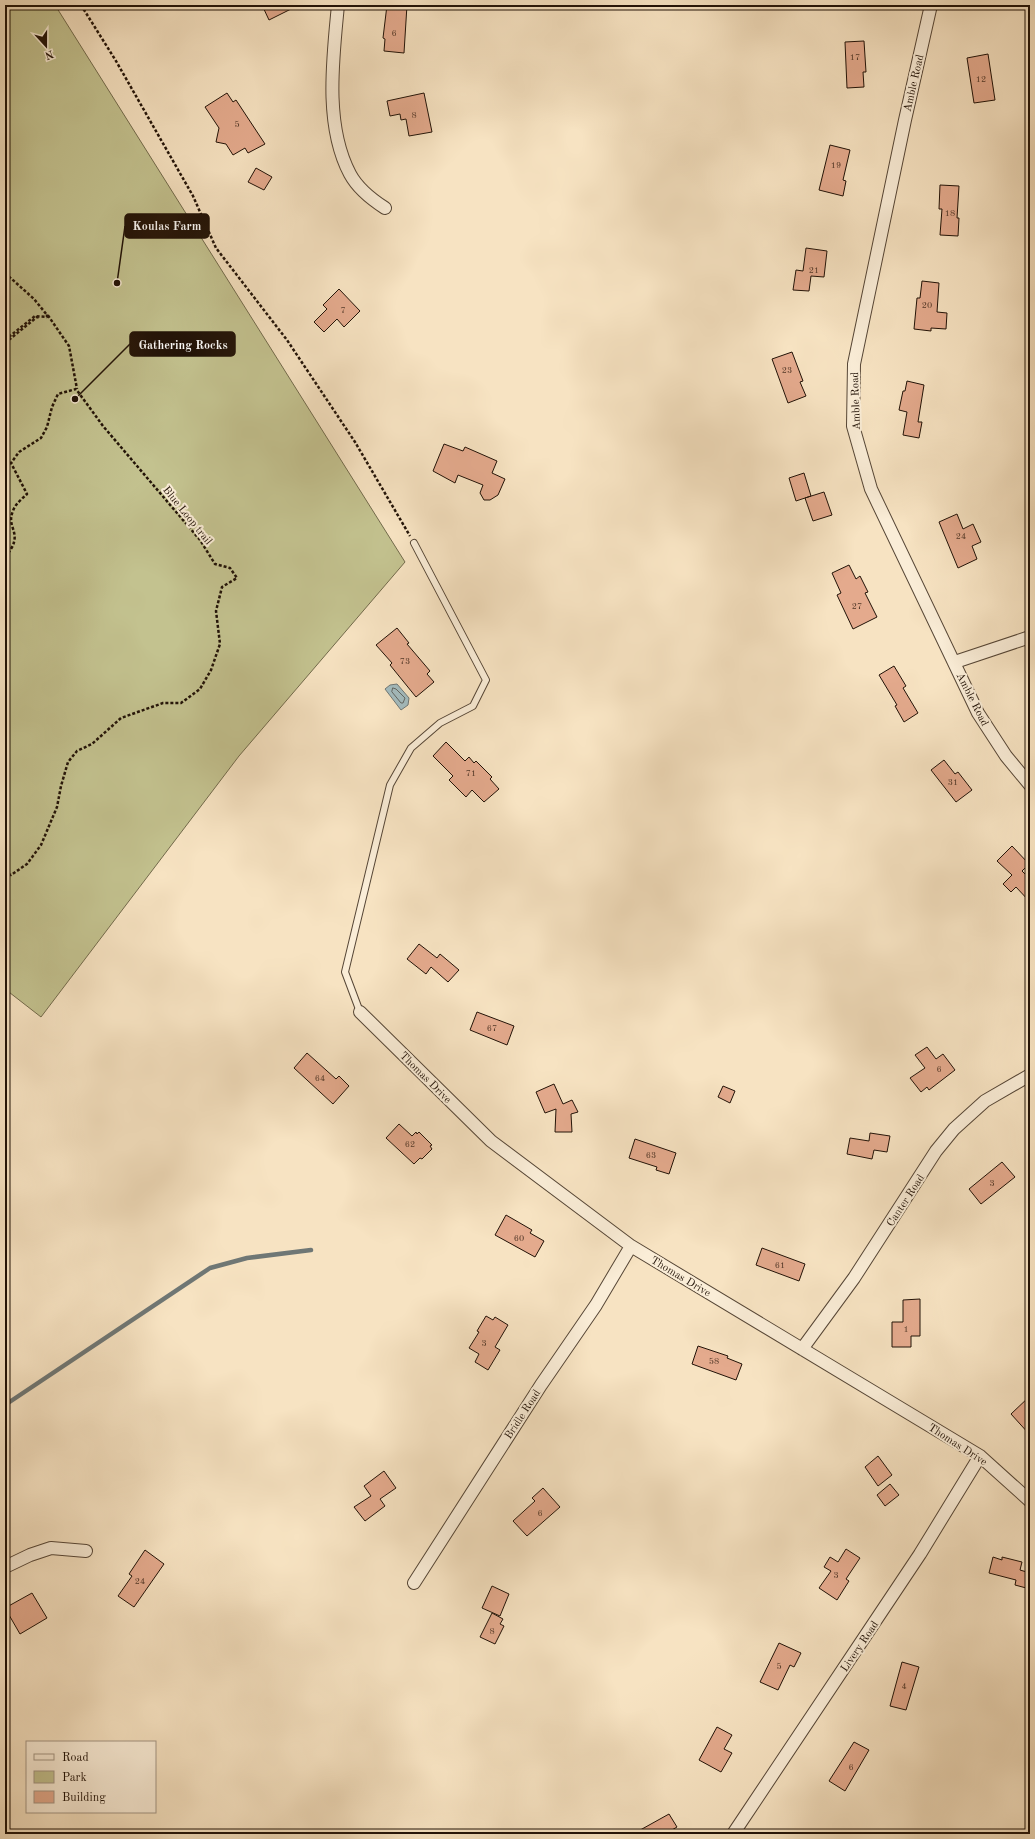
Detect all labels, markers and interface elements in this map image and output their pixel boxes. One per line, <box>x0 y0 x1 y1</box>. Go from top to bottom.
north arrow <box>26 26 66 66</box>
house number: 6 <box>391 29 397 38</box>
text: N <box>43 47 55 61</box>
house number: 17 <box>850 53 860 62</box>
street label: Amble Road <box>903 53 926 113</box>
house number: 12 <box>976 75 986 84</box>
house number: 8 <box>411 111 417 120</box>
house number: 5 <box>234 120 240 129</box>
house number: 19 <box>831 161 841 170</box>
house number: 18 <box>945 209 955 218</box>
callout: Koulas Farm <box>125 214 209 238</box>
text: Koulas Farm <box>133 221 202 233</box>
house number: 21 <box>809 266 819 275</box>
house number: 20 <box>922 301 932 310</box>
house number: 7 <box>340 306 346 315</box>
callout: Gathering Rocks <box>130 332 235 356</box>
text: Gathering Rocks <box>138 340 228 352</box>
house number: 23 <box>782 366 792 375</box>
street label: Amble Road <box>850 371 863 430</box>
street label: Blue Loop trail <box>160 485 214 547</box>
house number: 24 <box>956 532 966 541</box>
house number: 27 <box>852 602 862 611</box>
house number: 73 <box>400 657 410 666</box>
street label: Amble Road <box>954 671 990 728</box>
house number: 71 <box>466 769 476 778</box>
house number: 31 <box>948 778 958 787</box>
house number: 67 <box>487 1024 497 1033</box>
street label: Thomas Drive <box>397 1050 453 1106</box>
house number: 6 <box>936 1065 942 1074</box>
house number: 64 <box>315 1074 325 1083</box>
house number: 62 <box>405 1140 415 1149</box>
house number: 63 <box>646 1151 656 1160</box>
street label: Canter Road <box>885 1173 927 1229</box>
house number: 3 <box>989 1179 995 1188</box>
house number: 60 <box>514 1234 524 1243</box>
street label: Thomas Drive <box>648 1255 712 1299</box>
house number: 61 <box>775 1261 785 1270</box>
house number: 1 <box>903 1325 909 1334</box>
house number: 3 <box>481 1339 487 1348</box>
house number: 58 <box>709 1357 719 1366</box>
street label: Bridle Road <box>503 1388 543 1441</box>
street label: Thomas Drive <box>926 1422 989 1468</box>
house number: 6 <box>537 1509 543 1518</box>
house number: 3 <box>833 1571 839 1580</box>
house number: 24 <box>135 1577 145 1586</box>
street label: Livery Road <box>839 1619 881 1674</box>
house number: 8 <box>489 1627 495 1636</box>
house number: 5 <box>776 1662 782 1671</box>
house number: 4 <box>901 1682 907 1691</box>
legend <box>26 1741 156 1813</box>
text: Road <box>62 1752 89 1764</box>
house number: 6 <box>848 1763 854 1772</box>
text: Park <box>62 1772 87 1784</box>
text: Building <box>62 1792 106 1804</box>

